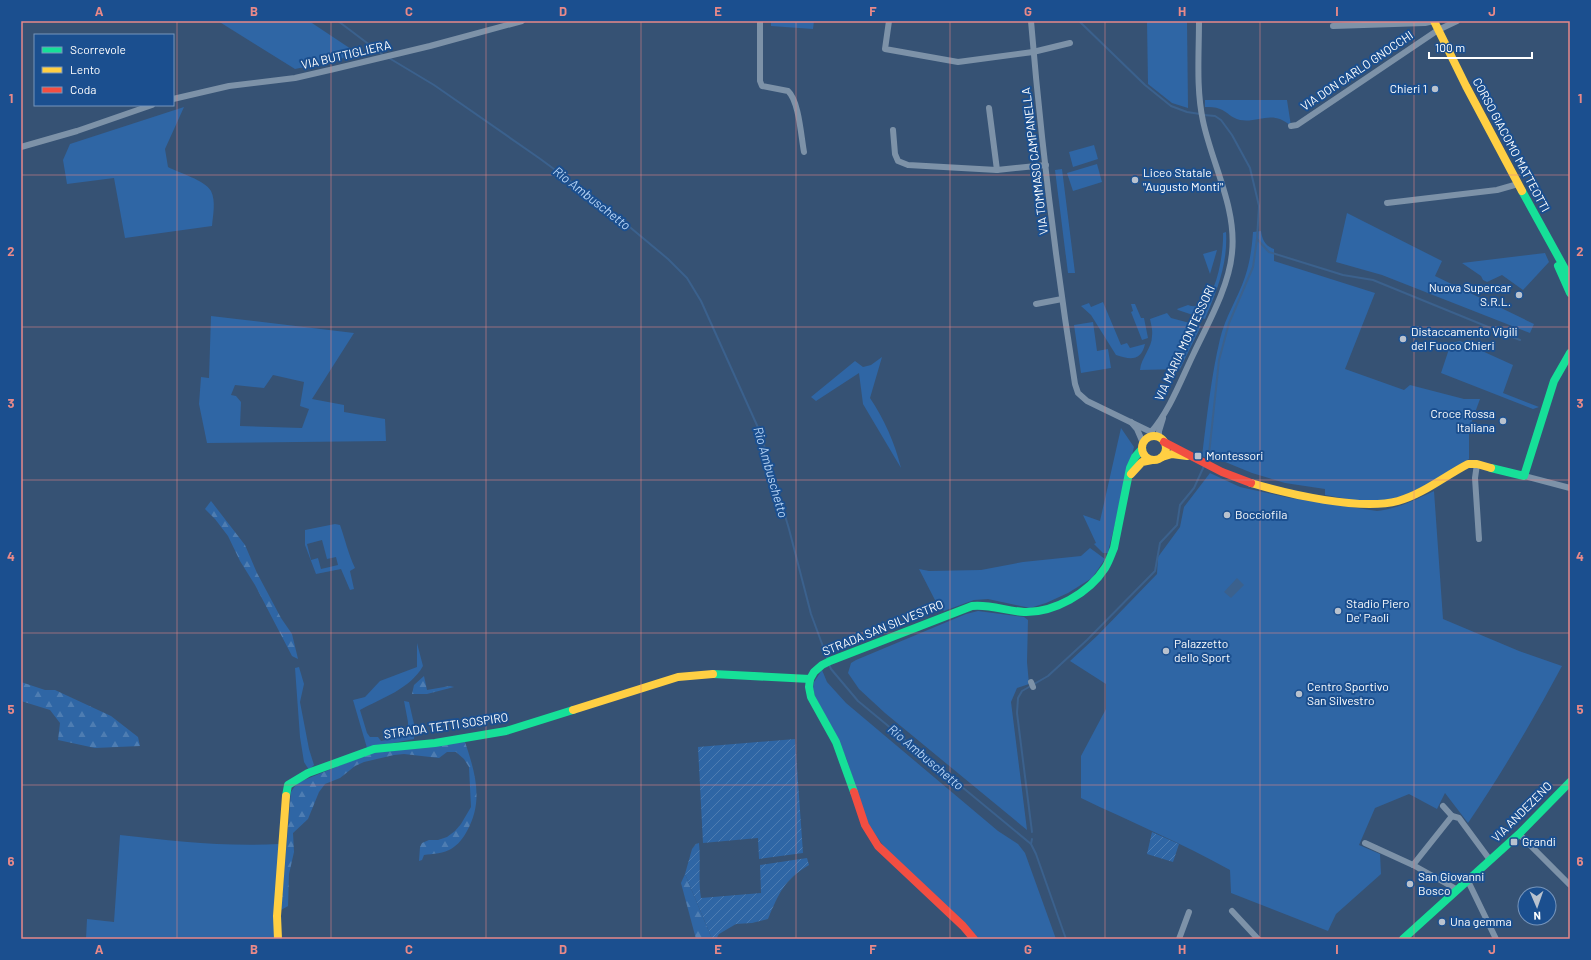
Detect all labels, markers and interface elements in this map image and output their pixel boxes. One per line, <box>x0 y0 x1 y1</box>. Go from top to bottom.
text: A <box>95 3 104 19</box>
text: B <box>250 3 258 19</box>
text: C <box>405 3 413 19</box>
text: D <box>559 3 567 19</box>
text: E <box>714 3 722 19</box>
text: F <box>869 3 877 19</box>
text: G <box>1024 3 1032 19</box>
text: H <box>1178 3 1186 19</box>
text: I <box>1335 3 1339 19</box>
text: J <box>1488 3 1496 19</box>
street label: VIA DON CARLO GNOCCHI <box>1298 27 1415 113</box>
legend <box>34 34 174 106</box>
scale bar <box>1429 34 1532 60</box>
street label: VIA BUTTIGLIERA <box>300 37 392 71</box>
text: 100 m <box>1435 40 1465 54</box>
text: Scorrevole <box>70 42 126 56</box>
text: Lento <box>70 62 100 76</box>
street label: CORSO GIACOMO MATTEOTTI <box>1471 75 1553 214</box>
place label: Chieri 1 <box>1390 81 1427 95</box>
text: Coda <box>70 82 97 96</box>
marker: Chieri 1 <box>1430 84 1440 94</box>
street label: VIA TOMMASO CAMPANELLA <box>1018 87 1050 236</box>
text: 1 <box>9 90 13 106</box>
text: 1 <box>1578 90 1582 106</box>
water label: Rio Ambuschetto <box>550 163 634 233</box>
place label: Liceo Statale "Augusto Monti" <box>1143 165 1223 193</box>
marker: Liceo Statale "Augusto Monti" <box>1130 175 1140 185</box>
text: 2 <box>7 243 15 259</box>
text: 2 <box>1576 243 1584 259</box>
place label: Nuova Supercar S.R.L. <box>1429 280 1512 308</box>
street label: VIA MARIA MONTESSORI <box>1151 283 1217 403</box>
marker: Nuova Supercar S.R.L. <box>1514 290 1524 300</box>
place label: Distaccamento Vigili del Fuoco Chieri <box>1411 324 1518 352</box>
marker: Distaccamento Vigili del Fuoco Chieri <box>1398 334 1408 344</box>
text: 3 <box>7 395 15 411</box>
text: 3 <box>1576 395 1584 411</box>
place label: Croce Rossa Italiana <box>1431 406 1495 434</box>
marker: Croce Rossa Italiana <box>1498 416 1508 426</box>
water label: Rio Ambuschetto <box>750 425 792 519</box>
place label: Montessori <box>1206 448 1263 462</box>
marker: Montessori <box>1193 451 1203 461</box>
place label: Bocciofila <box>1235 507 1287 521</box>
marker: Bocciofila <box>1222 510 1232 520</box>
text: 4 <box>7 548 15 564</box>
text: 4 <box>1576 548 1584 564</box>
street label: STRADA SAN SILVESTRO <box>820 596 945 658</box>
place label: Stadio Piero De' Paoli <box>1346 596 1409 624</box>
marker: Stadio Piero De' Paoli <box>1333 606 1343 616</box>
place label: Palazzetto dello Sport <box>1174 636 1230 664</box>
marker: Palazzetto dello Sport <box>1161 646 1171 656</box>
place label: Centro Sportivo San Silvestro <box>1307 679 1389 707</box>
marker: Centro Sportivo San Silvestro <box>1294 689 1304 699</box>
text: 5 <box>7 701 15 717</box>
text: 5 <box>1576 701 1584 717</box>
street label: STRADA TETTI SOSPIRO <box>383 709 509 741</box>
water label: Rio Ambuschetto <box>885 721 967 793</box>
street label: VIA ANDEZENO <box>1488 778 1554 844</box>
place label: Grandi <box>1522 834 1556 848</box>
marker: Grandi <box>1509 837 1519 847</box>
text: 6 <box>8 853 15 869</box>
text: 6 <box>1577 853 1584 869</box>
place label: San Giovanni Bosco <box>1418 869 1484 897</box>
marker: San Giovanni Bosco <box>1405 879 1415 889</box>
north arrow <box>1517 886 1557 926</box>
text: N <box>1533 910 1541 923</box>
place label: Una gemma <box>1450 914 1512 928</box>
marker: Una gemma <box>1437 917 1447 927</box>
text: A <box>95 941 104 957</box>
text: B <box>250 941 258 957</box>
text: C <box>405 941 413 957</box>
text: D <box>559 941 567 957</box>
text: E <box>714 941 722 957</box>
text: F <box>869 941 877 957</box>
text: G <box>1024 941 1032 957</box>
text: H <box>1178 941 1186 957</box>
text: I <box>1335 941 1339 957</box>
text: J <box>1488 941 1496 957</box>

